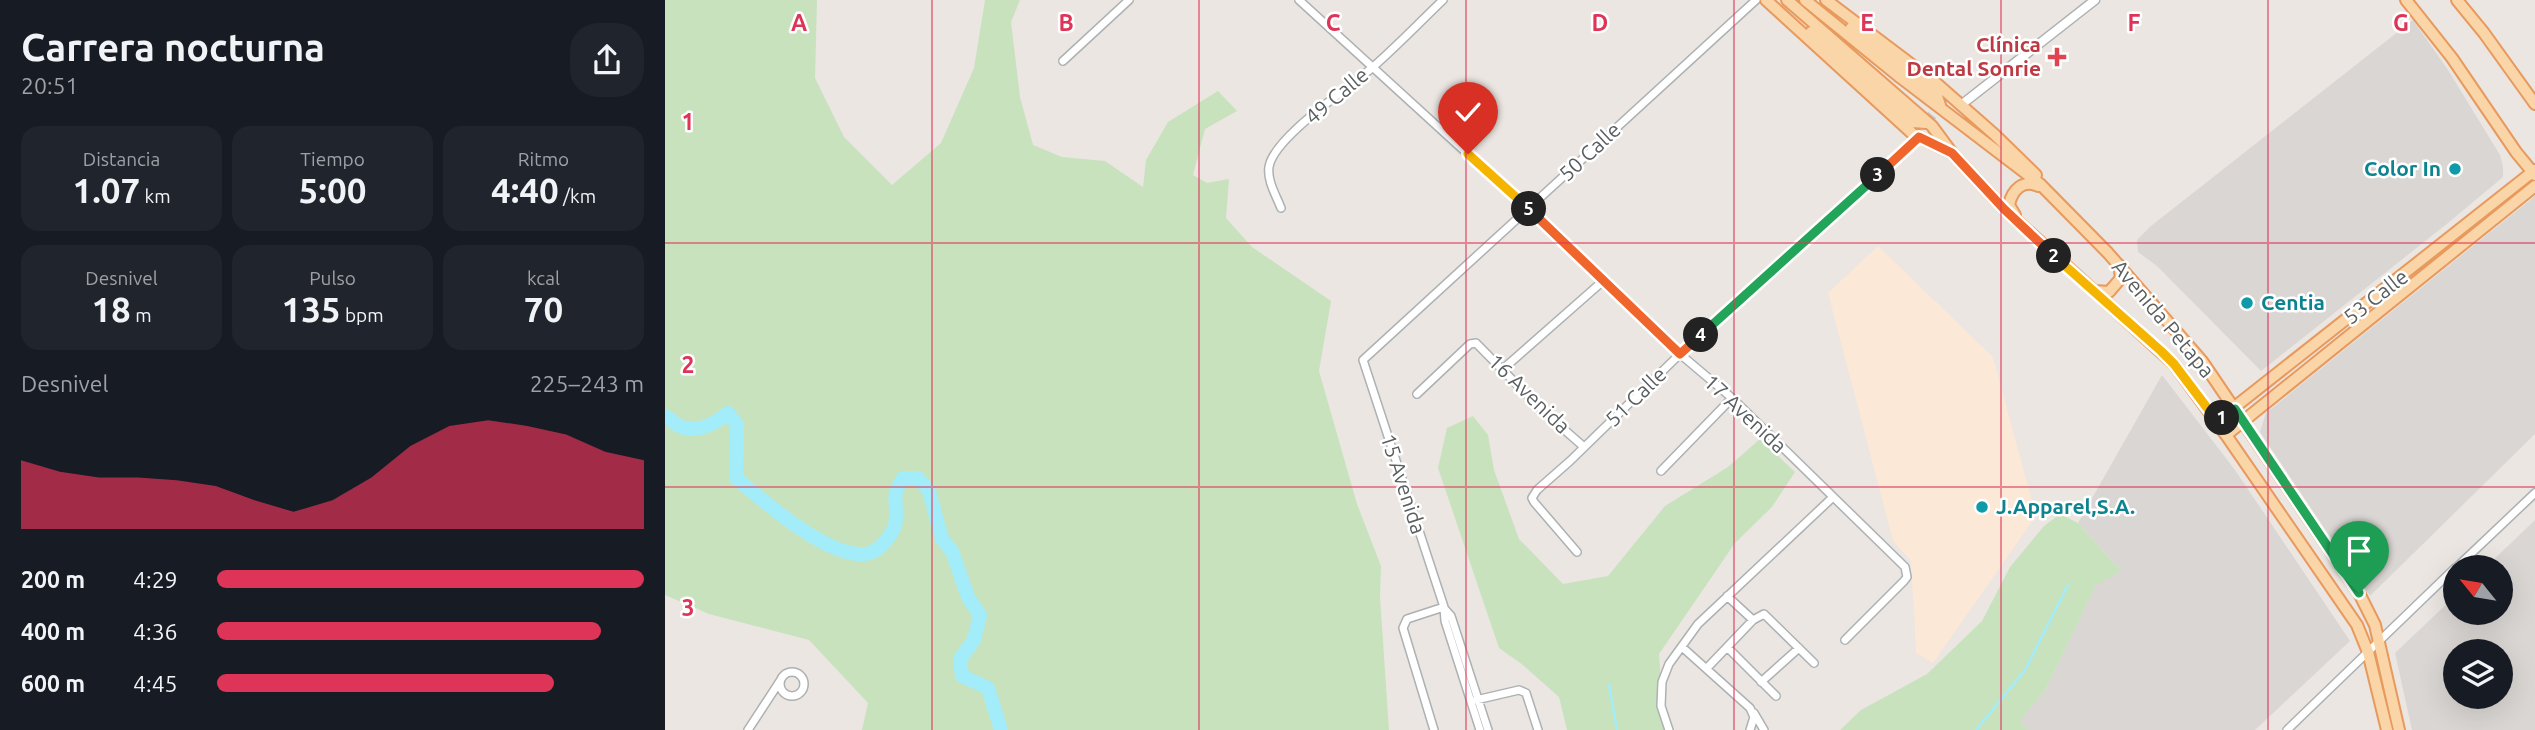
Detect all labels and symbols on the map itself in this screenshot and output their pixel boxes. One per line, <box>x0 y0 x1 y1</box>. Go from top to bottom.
text: A <box>791 10 807 35</box>
text: B <box>1058 10 1074 35</box>
text: C <box>1326 10 1341 35</box>
text: D <box>1592 10 1608 35</box>
text: E <box>1860 10 1874 35</box>
text: F <box>2128 10 2141 35</box>
text: G <box>2393 10 2409 35</box>
place label: Clínica Dental Sonrie <box>1906 32 2041 80</box>
marker: Clínica Dental Sonrie <box>2047 47 2067 67</box>
street label: 49 Calle <box>1300 62 1373 128</box>
pin <box>1438 82 1498 154</box>
text: 1 <box>682 109 694 134</box>
street label: 50 Calle <box>1554 117 1625 186</box>
place label: Color In <box>2364 156 2441 180</box>
pin: 3 <box>1861 158 1895 192</box>
marker: Color In <box>2447 161 2463 177</box>
pin: 5 <box>1511 192 1547 227</box>
pin: 2 <box>2037 238 2071 274</box>
street label: Avenida Petapa <box>2108 255 2220 382</box>
street label: 53 Calle <box>2339 264 2412 329</box>
place label: Centia <box>2261 290 2325 314</box>
marker: Centia <box>2239 295 2255 311</box>
pin: 4 <box>1683 318 1719 352</box>
street label: 16 Avenida <box>1484 349 1575 438</box>
text: 2 <box>682 352 694 377</box>
street label: 51 Calle <box>1600 362 1671 431</box>
street label: 17 Avenida <box>1700 369 1792 457</box>
pin: 1 <box>2205 400 2239 436</box>
street label: 15 Avenida <box>1376 431 1431 537</box>
place label: J.Apparel,S.A. <box>1996 494 2135 518</box>
marker: J.Apparel,S.A. <box>1974 499 1990 515</box>
pin <box>2329 521 2389 593</box>
north arrow <box>2443 555 2513 625</box>
text: 3 <box>682 595 694 620</box>

